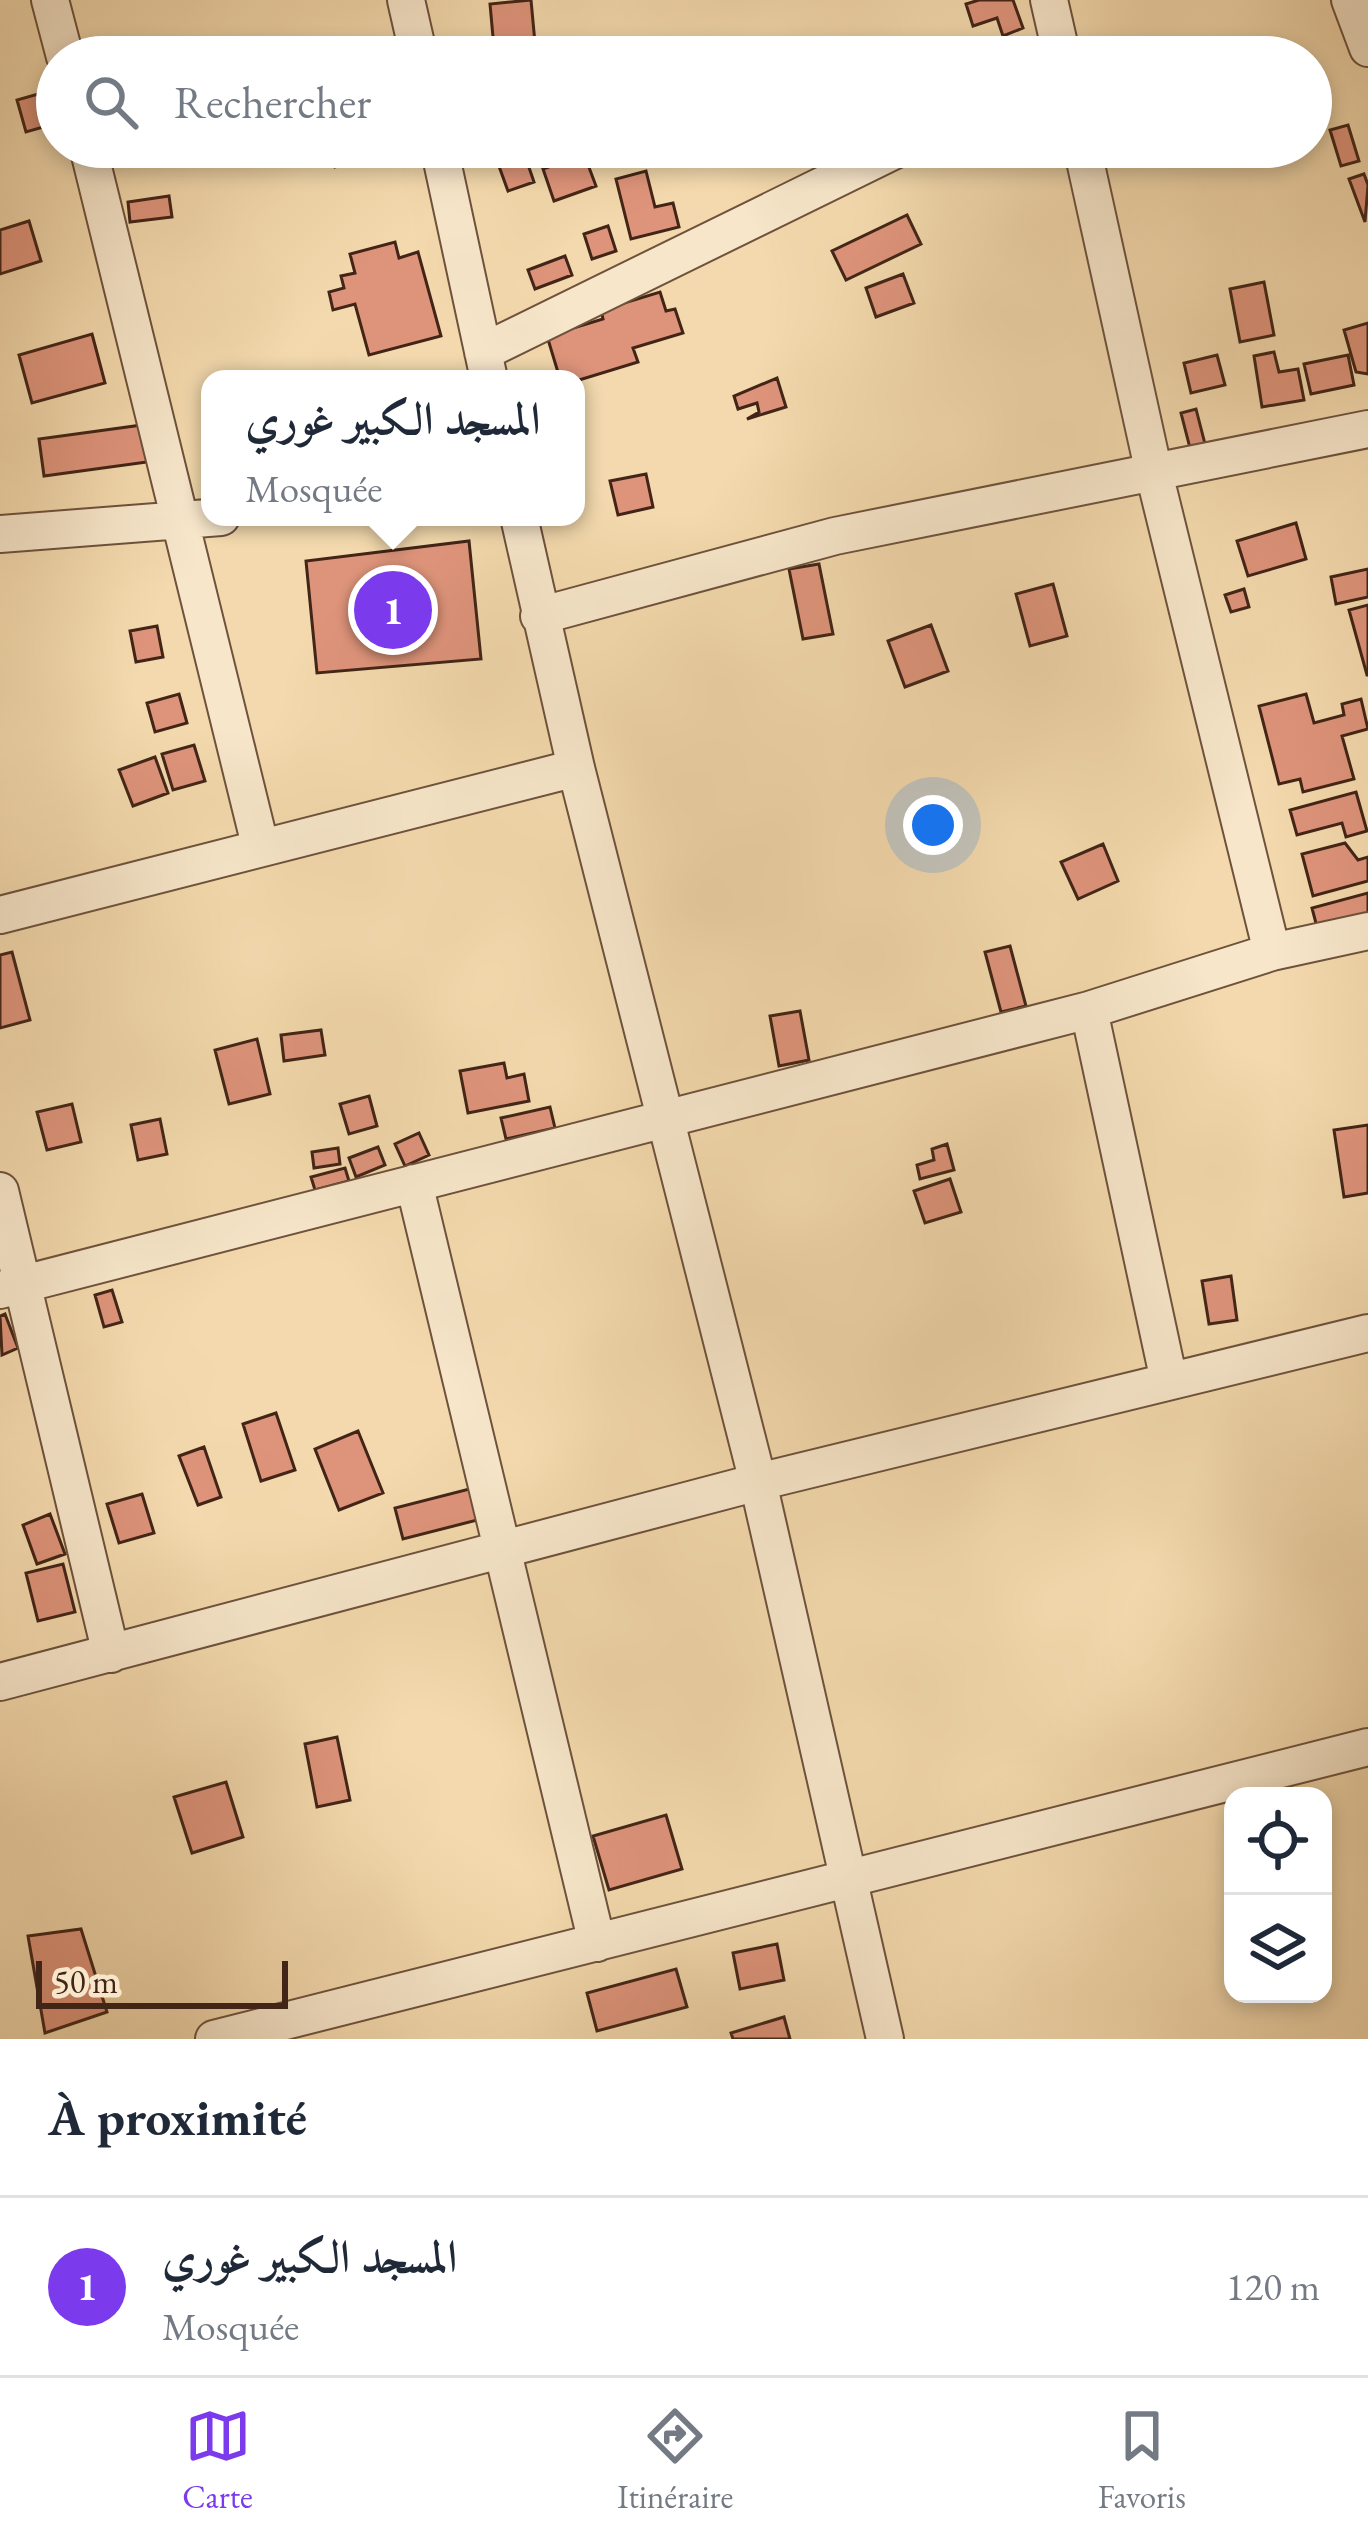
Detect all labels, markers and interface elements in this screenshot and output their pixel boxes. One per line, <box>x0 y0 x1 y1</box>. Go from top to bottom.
search box <box>36 36 1332 168</box>
icon: search <box>78 69 144 135</box>
text: Rechercher <box>174 73 371 131</box>
popup <box>201 370 585 526</box>
text: المسجد الكبير غوري <box>245 389 541 447</box>
text: Mosquée <box>245 463 383 514</box>
pin: 1 <box>354 565 432 655</box>
your location <box>903 795 963 855</box>
map controls <box>1224 1787 1332 2003</box>
button: locate <box>1224 1787 1332 1895</box>
button: layers <box>1224 1895 1332 2003</box>
scale bar <box>36 1955 288 2008</box>
text: 50 m <box>54 1960 118 2003</box>
text: À proximité <box>48 2084 307 2150</box>
text: المسجد الكبير غوري <box>162 2227 457 2285</box>
text: 1 <box>77 2261 97 2312</box>
text: 120 m <box>1226 2261 1320 2312</box>
text: Mosquée <box>162 2301 299 2352</box>
tab: Carte <box>182 2403 253 2518</box>
tab: Itinéraire <box>617 2403 733 2518</box>
tab: Favoris <box>1098 2403 1186 2518</box>

